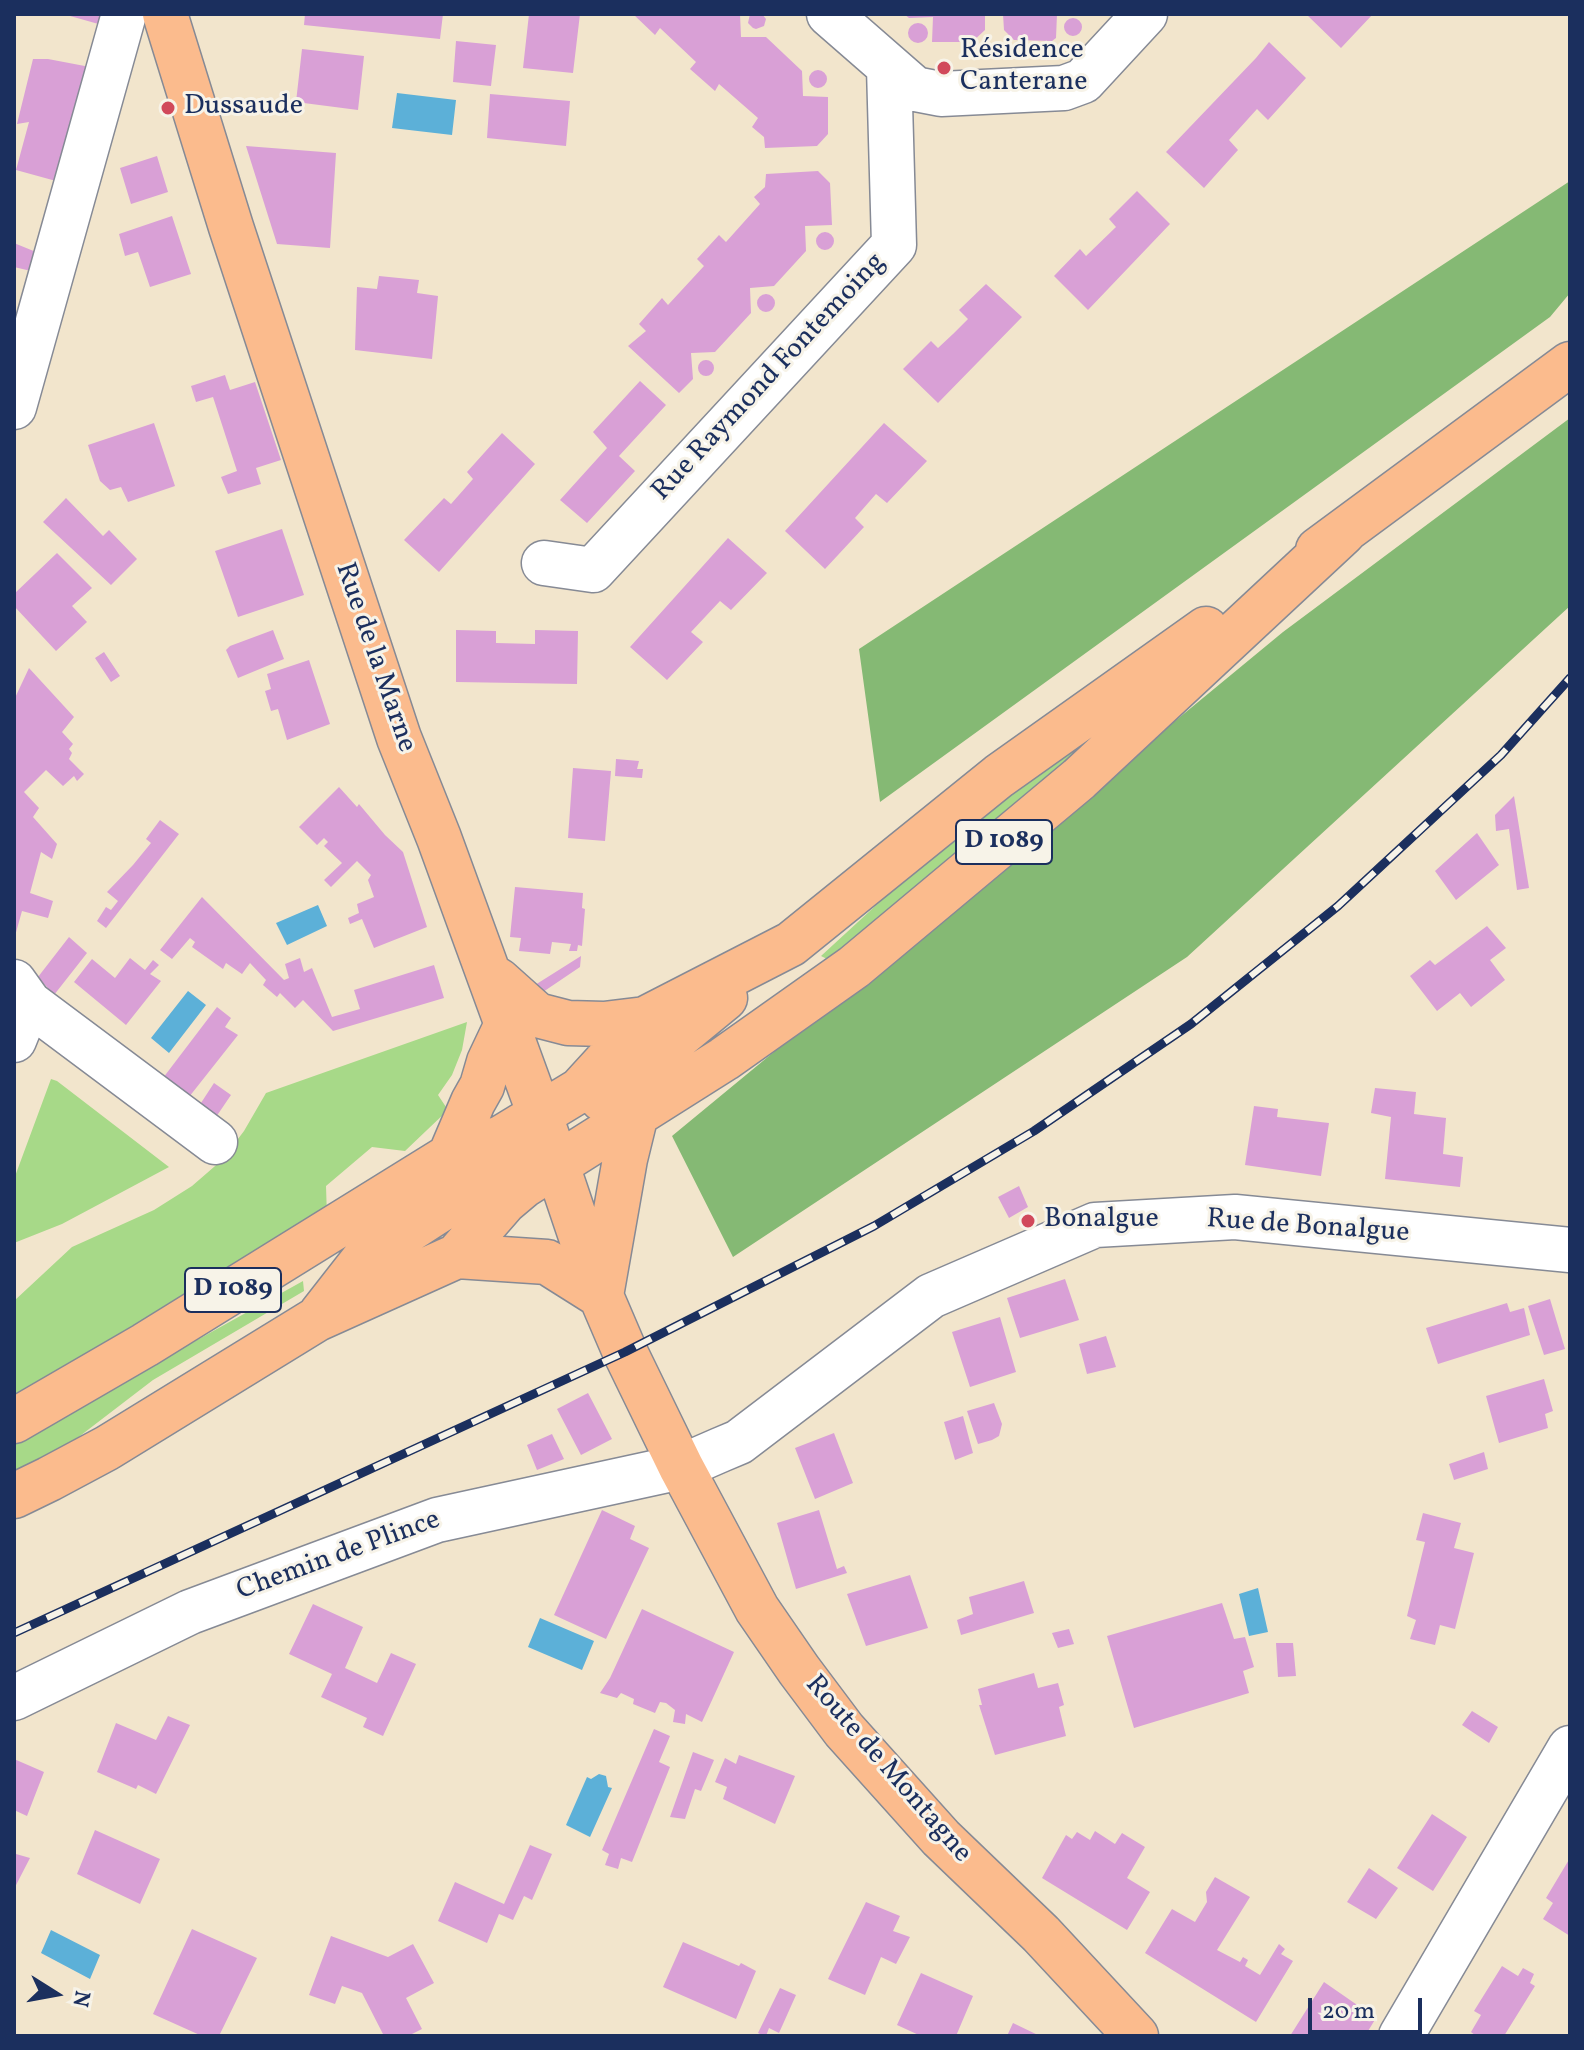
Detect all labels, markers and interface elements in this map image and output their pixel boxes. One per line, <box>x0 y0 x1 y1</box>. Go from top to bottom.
place label: Résidence Canterane <box>960 35 1087 101</box>
marker: Résidence Canterane <box>935 59 953 77</box>
place label: Dussaude <box>184 91 303 125</box>
marker: Dussaude <box>159 99 177 117</box>
street label: Rue Raymond Fontemoing <box>646 247 894 509</box>
street label: Rue de la Marne <box>326 559 422 757</box>
road number: D 1089 <box>956 820 1052 864</box>
place label: Bonalgue <box>1044 1204 1159 1238</box>
street label: Rue de Bonalgue <box>1205 1204 1411 1252</box>
marker: Bonalgue <box>1019 1212 1037 1230</box>
road number: D 1089 <box>185 1268 281 1312</box>
street label: Chemin de Plince <box>233 1505 445 1609</box>
street label: Route de Montagne <box>796 1669 978 1871</box>
north arrow <box>16 1954 96 2034</box>
scale bar <box>1312 1982 1426 2032</box>
text: N <box>63 1988 97 2009</box>
text: 20 m <box>1322 1995 1375 2029</box>

